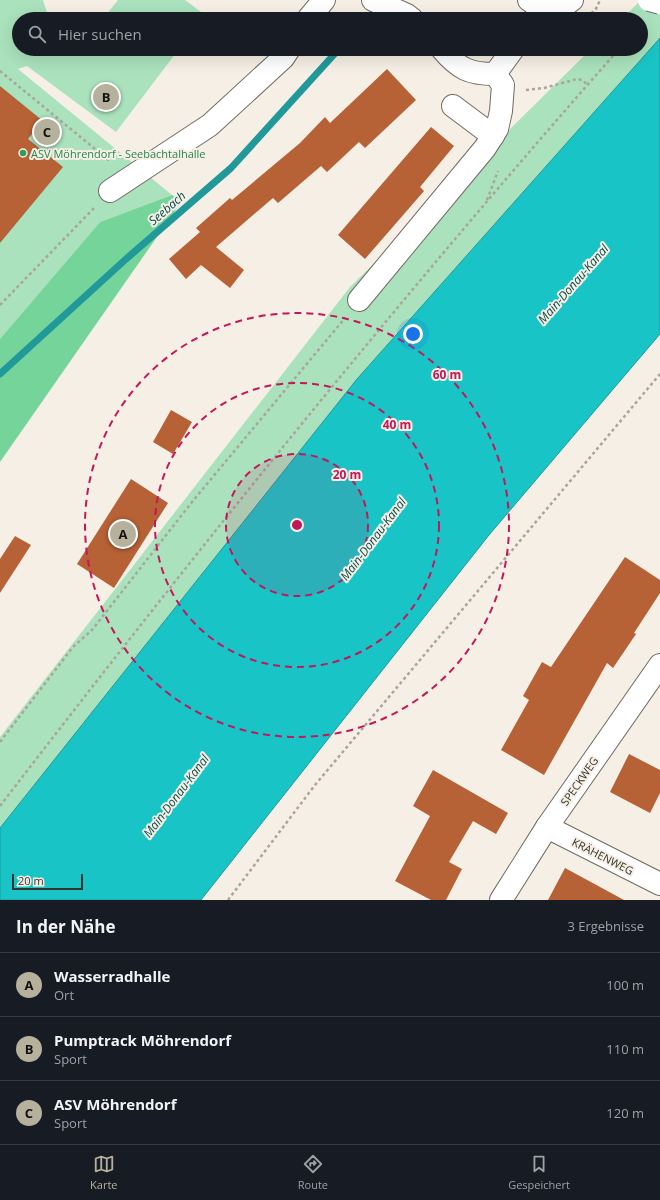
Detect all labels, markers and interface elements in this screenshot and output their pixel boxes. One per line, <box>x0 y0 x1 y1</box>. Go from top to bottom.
search box <box>12 12 648 56</box>
icon: search <box>26 23 48 45</box>
text: Hier suchen <box>58 24 142 44</box>
pin: B <box>93 82 119 112</box>
pin: C <box>34 117 60 147</box>
place label: ASV Möhrendorf - Seebachtalhalle <box>31 146 206 161</box>
marker: ASV Möhrendorf - Seebachtalhalle <box>18 148 28 158</box>
water label: Seebach <box>145 187 189 229</box>
water label: Main-Donau-Kanal <box>534 240 613 327</box>
your location <box>403 324 423 344</box>
text: 60 m <box>433 366 461 383</box>
text: 40 m <box>383 416 411 433</box>
text: 20 m <box>333 466 361 483</box>
water label: Main-Donau-Kanal <box>336 493 410 584</box>
centre of rings <box>290 518 304 532</box>
pin: A <box>110 519 136 549</box>
water label: Main-Donau-Kanal <box>139 750 213 841</box>
street label: SPECKWEG <box>557 753 601 809</box>
street label: KRÄHENWEG <box>570 834 636 878</box>
scale bar <box>12 872 83 891</box>
text: 20 m <box>18 873 44 888</box>
text: In der Nähe <box>16 915 115 938</box>
text: 3 Ergebnisse <box>567 917 644 935</box>
text: Wasserradhalle <box>54 966 170 986</box>
text: A <box>25 976 33 994</box>
text: 100 m <box>606 976 644 994</box>
text: Ort <box>54 986 74 1004</box>
text: Pumptrack Möhrendorf <box>54 1030 231 1050</box>
text: B <box>25 1040 33 1058</box>
text: 110 m <box>606 1040 644 1058</box>
text: Sport <box>54 1050 87 1068</box>
text: ASV Möhrendorf <box>54 1094 176 1114</box>
text: C <box>25 1104 33 1122</box>
text: 120 m <box>606 1104 644 1122</box>
text: Sport <box>54 1114 87 1132</box>
tab: Karte <box>90 1153 118 1192</box>
tab: Route <box>298 1153 328 1192</box>
tab: Gespeichert <box>508 1153 570 1192</box>

